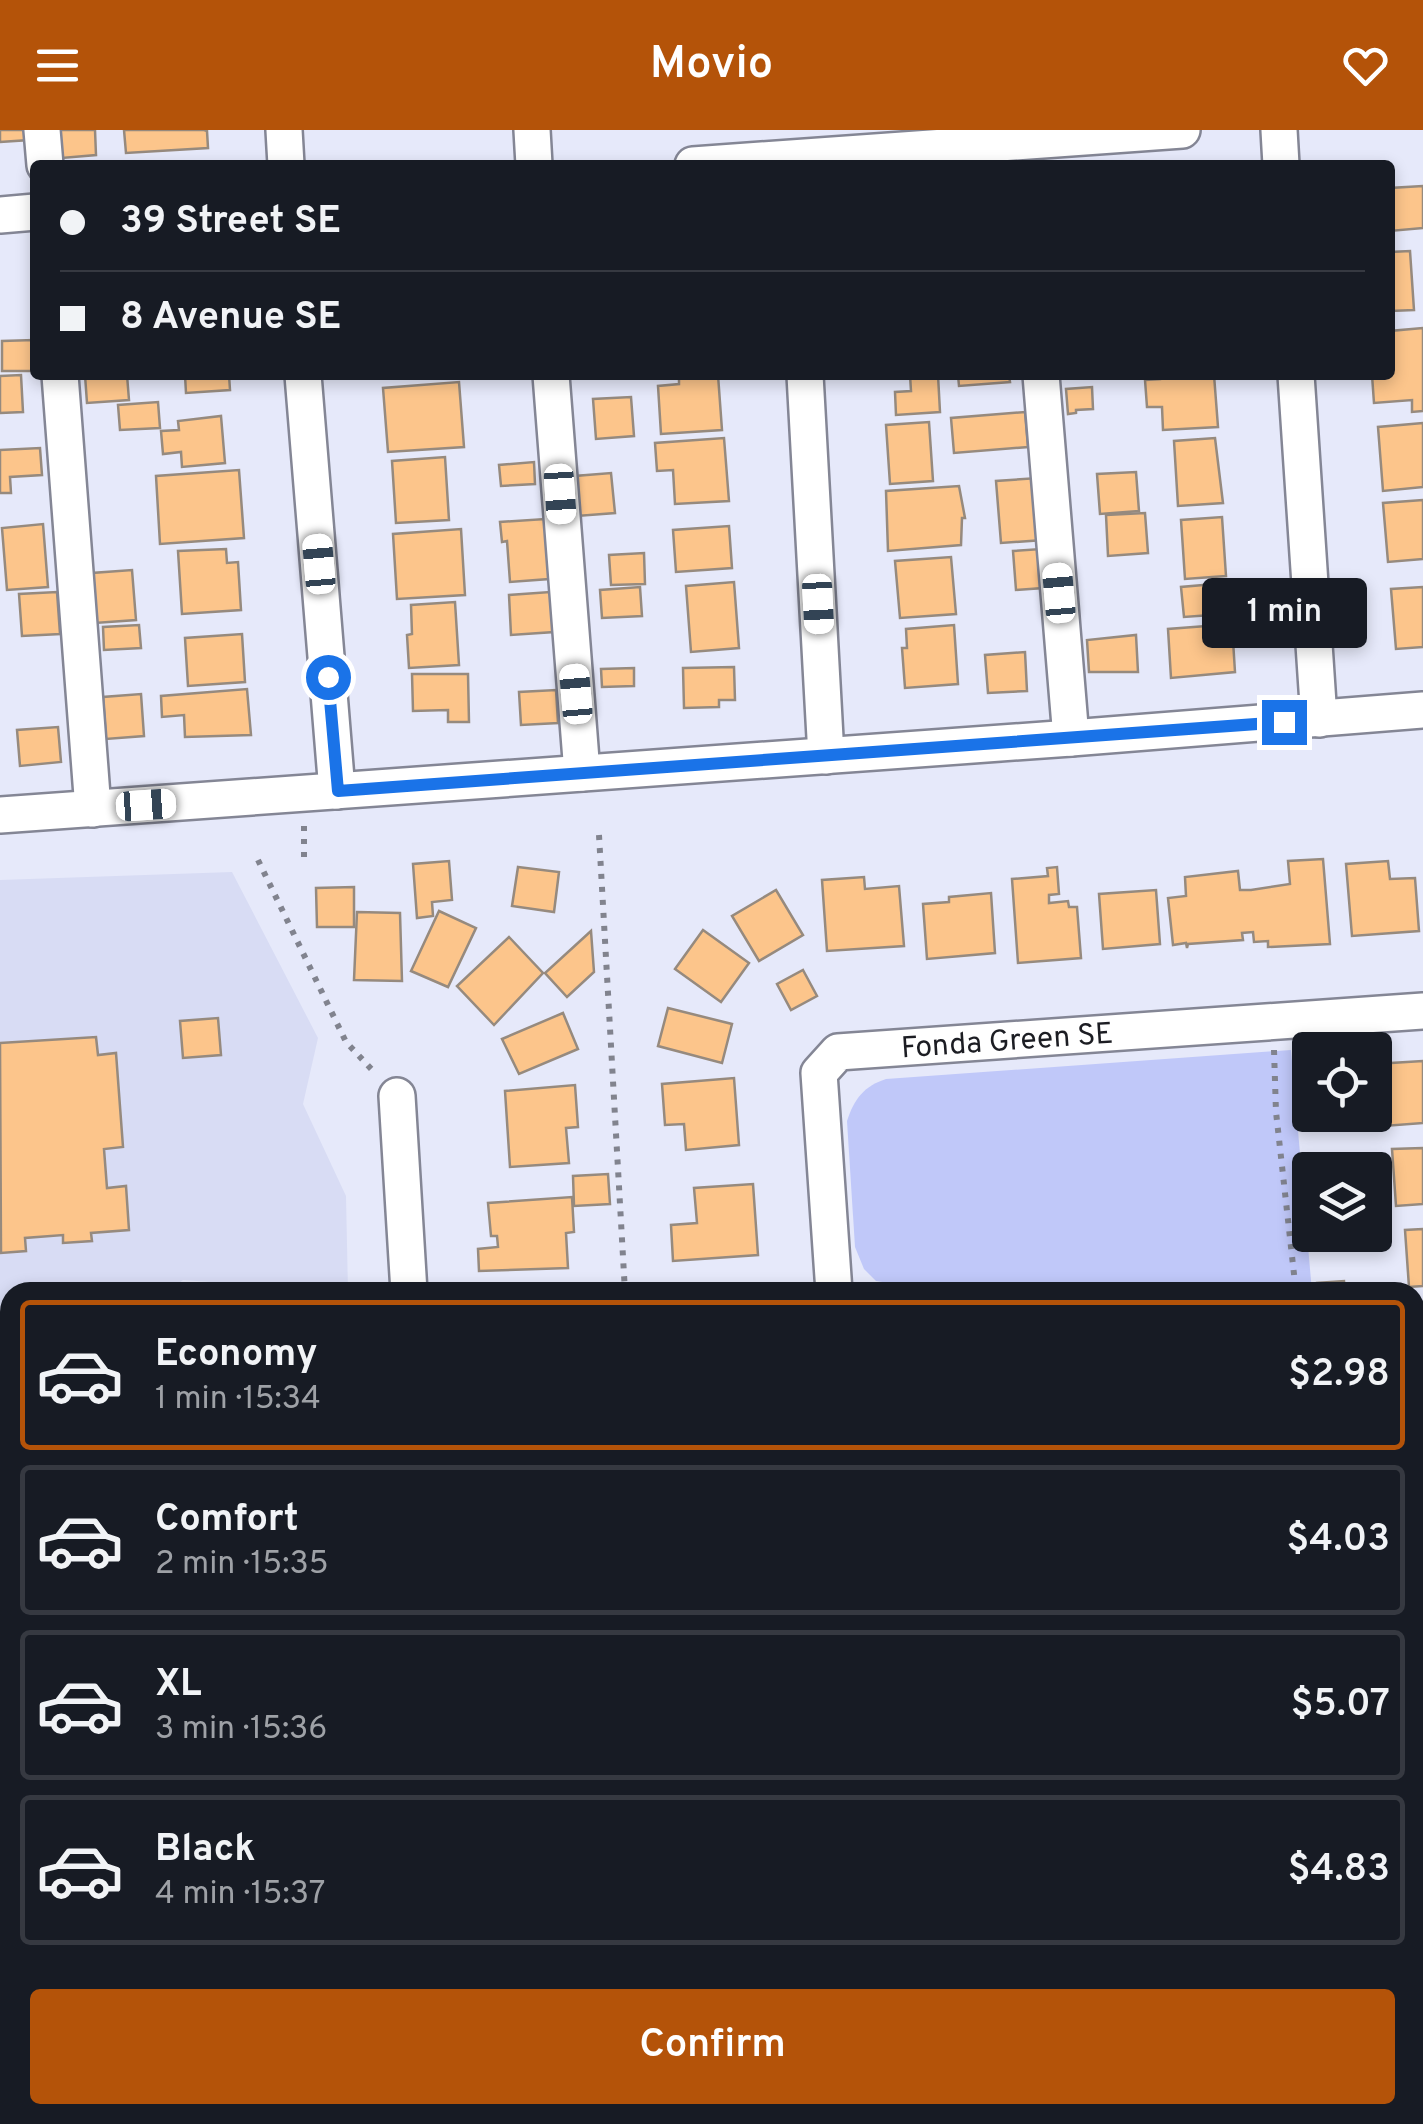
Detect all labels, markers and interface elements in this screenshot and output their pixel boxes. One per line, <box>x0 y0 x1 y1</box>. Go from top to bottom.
text: Movio <box>650 37 773 94</box>
icon: menu <box>30 38 85 93</box>
icon: heart <box>1338 38 1393 93</box>
text: 39 Street SE <box>120 198 341 247</box>
text: 8 Avenue SE <box>120 294 341 343</box>
car <box>543 463 577 525</box>
car <box>301 533 337 595</box>
car <box>1041 562 1077 624</box>
car <box>801 573 835 635</box>
callout: 1 min <box>1202 577 1366 647</box>
text: 1 min <box>1247 593 1322 633</box>
route start <box>306 655 351 700</box>
car <box>558 663 594 725</box>
route end <box>1262 700 1307 745</box>
car <box>115 788 177 822</box>
street label: Fonda Green SE <box>900 1017 1115 1068</box>
map controls <box>1292 1032 1392 1252</box>
button: locate <box>1292 1032 1392 1132</box>
button: layers <box>1292 1152 1392 1252</box>
icon: car <box>35 1330 125 1420</box>
text: Economy <box>155 1331 317 1380</box>
text: $2.98 <box>1288 1351 1390 1400</box>
text: 1 min · 15:34 <box>155 1380 321 1420</box>
icon: car <box>35 1495 125 1585</box>
text: Comfort <box>155 1496 299 1545</box>
text: $4.03 <box>1287 1516 1390 1565</box>
text: 2 min · 15:35 <box>155 1545 329 1585</box>
icon: car <box>35 1660 125 1750</box>
text: XL <box>155 1661 202 1710</box>
text: $5.07 <box>1291 1681 1390 1730</box>
text: 3 min · 15:36 <box>155 1710 327 1750</box>
icon: car <box>35 1825 125 1915</box>
text: Black <box>155 1826 255 1875</box>
text: $4.83 <box>1288 1846 1390 1895</box>
text: 4 min · 15:37 <box>155 1875 325 1915</box>
button: Confirm <box>30 1989 1395 2104</box>

